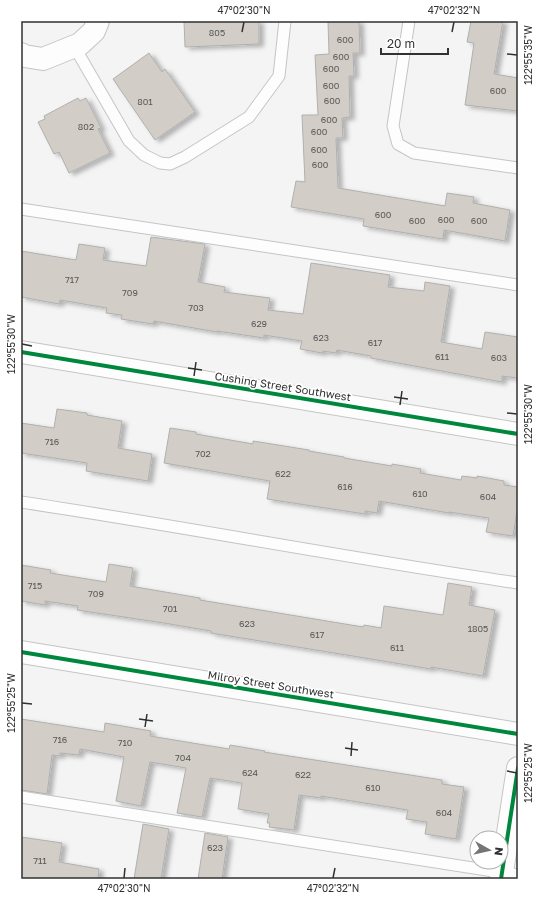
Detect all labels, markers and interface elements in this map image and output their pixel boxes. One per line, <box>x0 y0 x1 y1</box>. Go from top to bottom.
text: 47°02'30"N <box>217 4 271 16</box>
text: 47°02'32"N <box>428 4 480 16</box>
text: 122°55'35"W <box>522 25 534 85</box>
house number: 805 <box>209 27 225 38</box>
scale bar <box>381 30 448 56</box>
house number: 600 <box>337 34 354 45</box>
text: 20 m <box>387 36 415 51</box>
house number: 600 <box>333 51 350 62</box>
house number: 600 <box>323 63 340 74</box>
house number: 600 <box>323 80 340 91</box>
house number: 600 <box>490 85 507 96</box>
house number: 600 <box>324 95 341 106</box>
house number: 801 <box>137 96 153 107</box>
house number: 600 <box>321 114 338 125</box>
house number: 802 <box>78 121 94 132</box>
house number: 600 <box>311 126 328 137</box>
house number: 600 <box>311 144 328 155</box>
house number: 600 <box>312 159 329 170</box>
house number: 600 <box>375 209 392 220</box>
house number: 600 <box>438 214 455 225</box>
house number: 600 <box>409 215 426 226</box>
house number: 600 <box>471 215 488 226</box>
house number: 717 <box>65 274 79 285</box>
house number: 709 <box>122 287 138 298</box>
house number: 703 <box>188 302 204 313</box>
text: 122°55'30"W <box>5 314 17 374</box>
house number: 629 <box>251 318 267 329</box>
house number: 623 <box>313 332 329 343</box>
house number: 617 <box>368 337 383 348</box>
house number: 611 <box>435 351 450 362</box>
house number: 603 <box>491 352 507 363</box>
street label: Cushing Street Southwest <box>214 369 352 403</box>
text: 122°55'30"W <box>522 384 534 444</box>
house number: 716 <box>45 436 59 447</box>
house number: 702 <box>195 448 211 459</box>
house number: 622 <box>275 468 291 479</box>
house number: 616 <box>337 481 353 492</box>
house number: 610 <box>412 488 428 499</box>
house number: 604 <box>480 491 497 502</box>
house number: 715 <box>28 580 42 591</box>
house number: 709 <box>88 588 104 599</box>
house number: 701 <box>163 603 178 614</box>
house number: 623 <box>239 618 255 629</box>
house number: 1805 <box>468 623 488 634</box>
house number: 617 <box>310 629 325 640</box>
house number: 611 <box>390 642 405 653</box>
street label: Milroy Street Southwest <box>207 668 335 700</box>
text: 122°55'25"W <box>5 673 17 733</box>
house number: 716 <box>53 734 67 745</box>
house number: 710 <box>118 737 133 748</box>
text: 122°55'25"W <box>522 743 534 803</box>
house number: 704 <box>175 752 191 763</box>
house number: 624 <box>242 767 259 778</box>
house number: 622 <box>295 769 311 780</box>
house number: 610 <box>365 782 381 793</box>
house number: 604 <box>436 807 453 818</box>
north arrow <box>469 830 509 870</box>
house number: 623 <box>207 842 223 853</box>
text: N <box>492 846 506 857</box>
house number: 711 <box>33 855 47 866</box>
text: 47°02'30"N <box>97 882 151 894</box>
text: 47°02'32"N <box>307 882 359 894</box>

